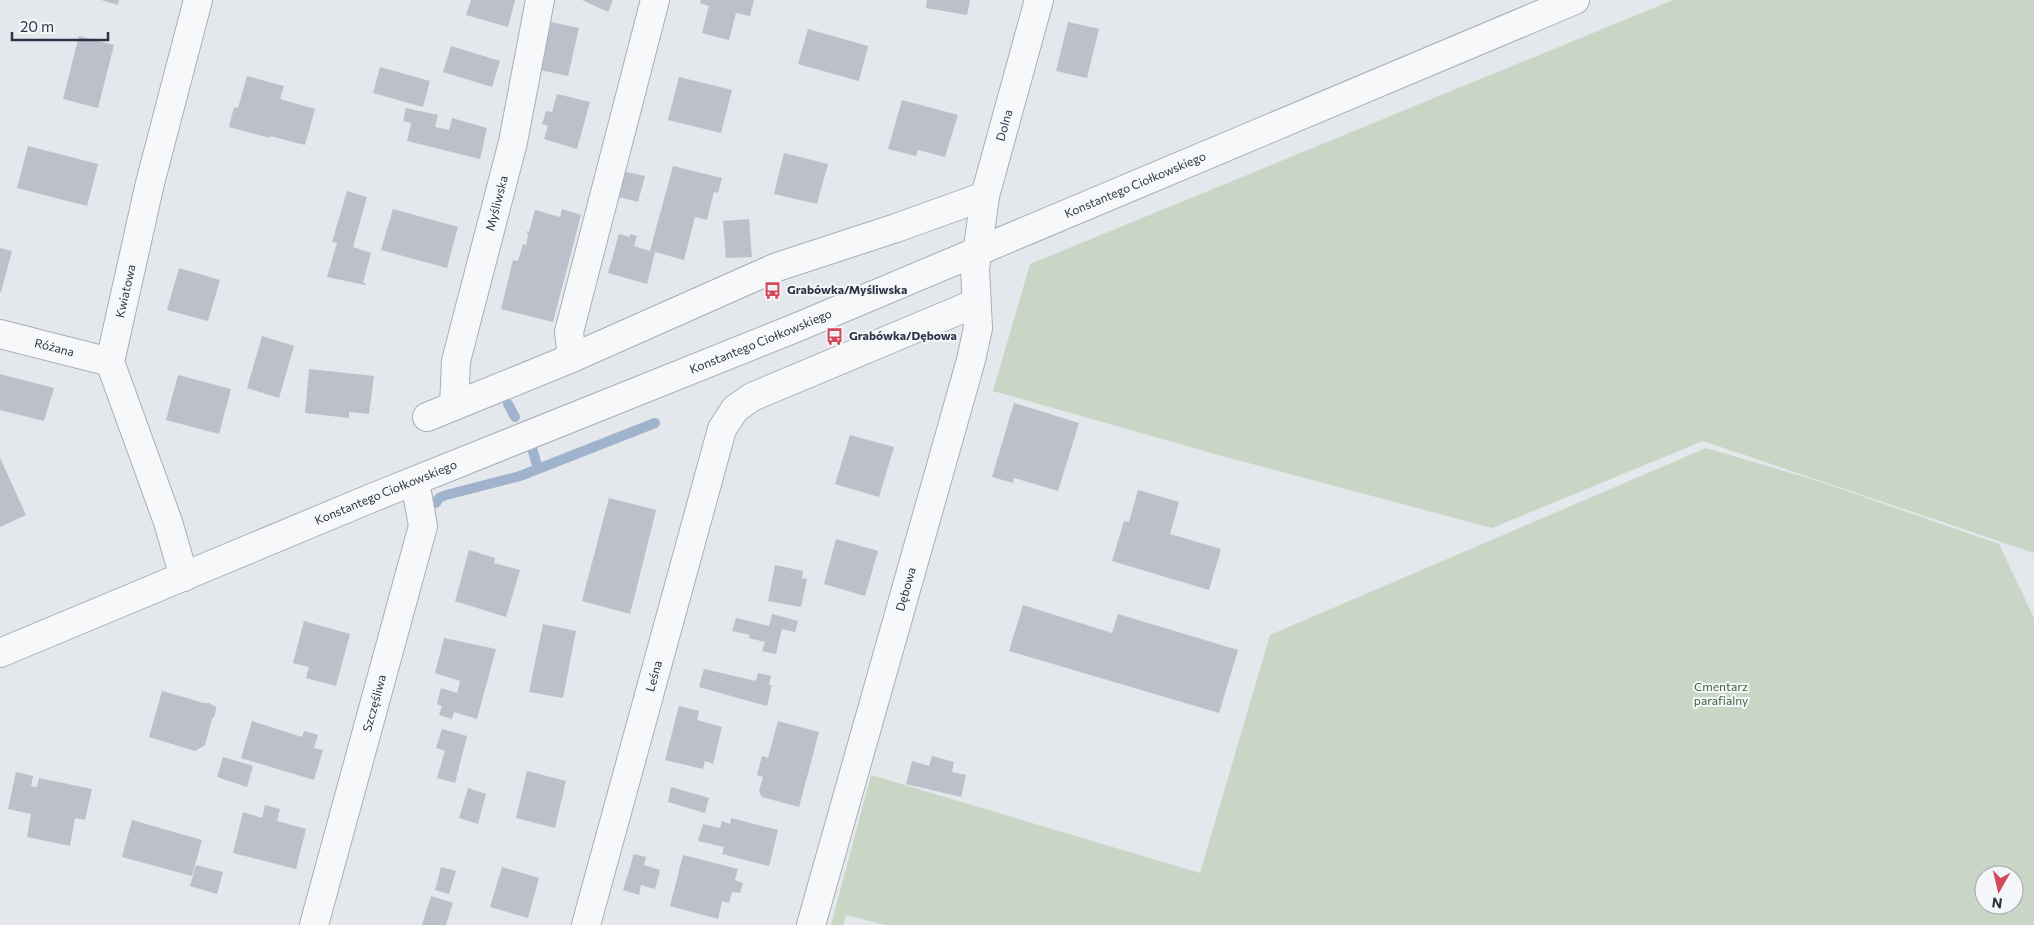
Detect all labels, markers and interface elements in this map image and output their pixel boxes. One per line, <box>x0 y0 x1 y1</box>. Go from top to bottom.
scale bar <box>12 10 109 42</box>
text: 20 m <box>20 17 54 35</box>
street label: Dolna <box>992 108 1015 143</box>
street label: Konstantego Ciołkowskiego <box>1062 148 1208 220</box>
street label: Myśliwska <box>482 174 510 232</box>
street label: Kwiatowa <box>112 263 138 319</box>
bus stop icon: Grabówka/Myśliwska <box>763 280 783 300</box>
place label: Grabówka/Myśliwska <box>787 282 907 296</box>
street label: Konstantego Ciołkowskiego <box>687 306 834 376</box>
bus stop icon: Grabówka/Dębowa <box>825 326 845 346</box>
place label: Grabówka/Dębowa <box>849 328 957 342</box>
street label: Różana <box>33 335 76 359</box>
street label: Konstantego Ciołkowskiego <box>312 457 459 527</box>
street label: Dębowa <box>892 565 918 613</box>
street label: Leśna <box>642 659 664 693</box>
street label: Szczęśliwa <box>359 673 388 733</box>
park label: Cmentarz parafialny <box>1694 679 1748 707</box>
north arrow <box>1974 865 2024 915</box>
text: N <box>1991 894 2004 913</box>

